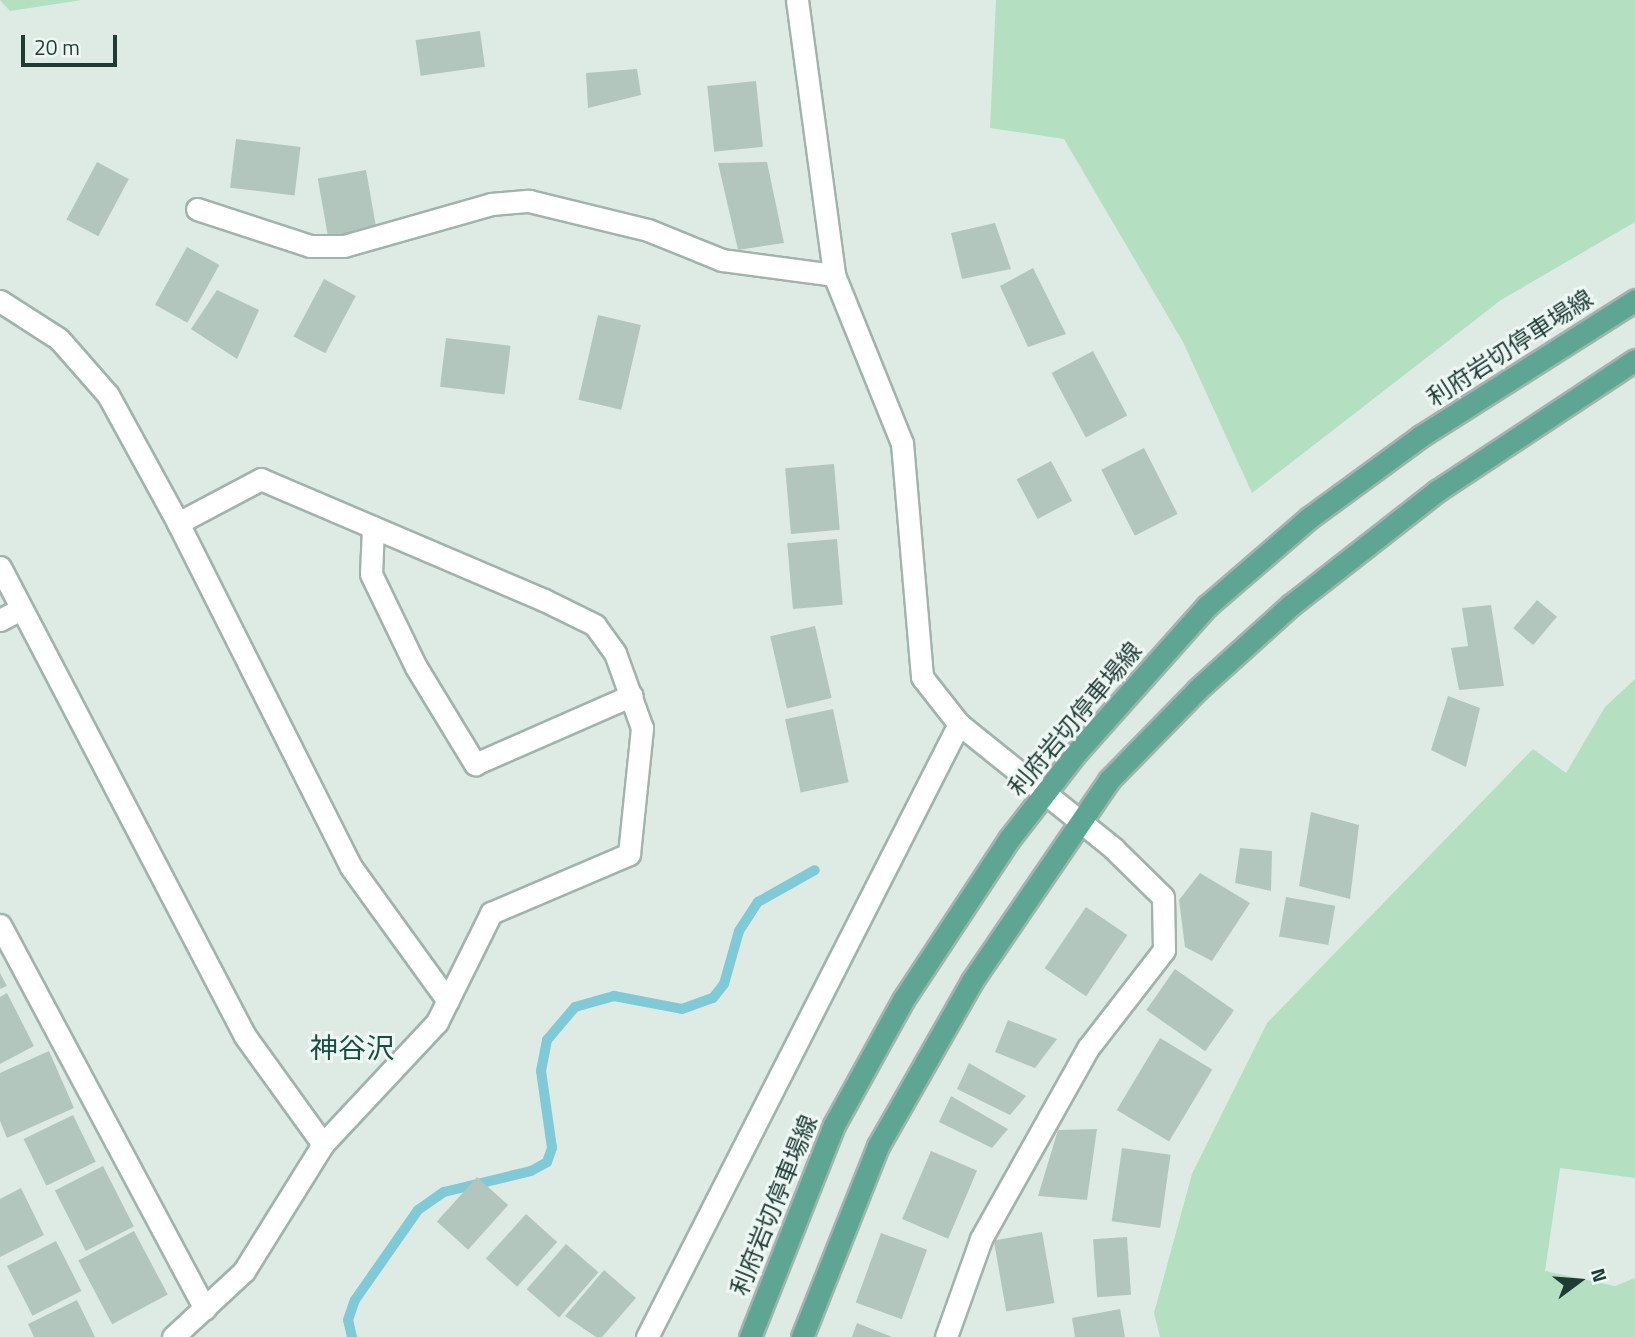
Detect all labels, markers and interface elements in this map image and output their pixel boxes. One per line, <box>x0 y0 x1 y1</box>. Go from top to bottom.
scale bar <box>24 21 121 65</box>
text: 20 m <box>34 31 80 63</box>
street label: 利府岩切停車場線 <box>1422 284 1598 412</box>
street label: 利府岩切停車場線 <box>1002 636 1148 802</box>
district label: 神谷沢 <box>310 1031 394 1065</box>
street label: 利府岩切停車場線 <box>725 1111 823 1299</box>
north arrow <box>1544 1246 1614 1316</box>
text: N <box>1584 1265 1615 1285</box>

